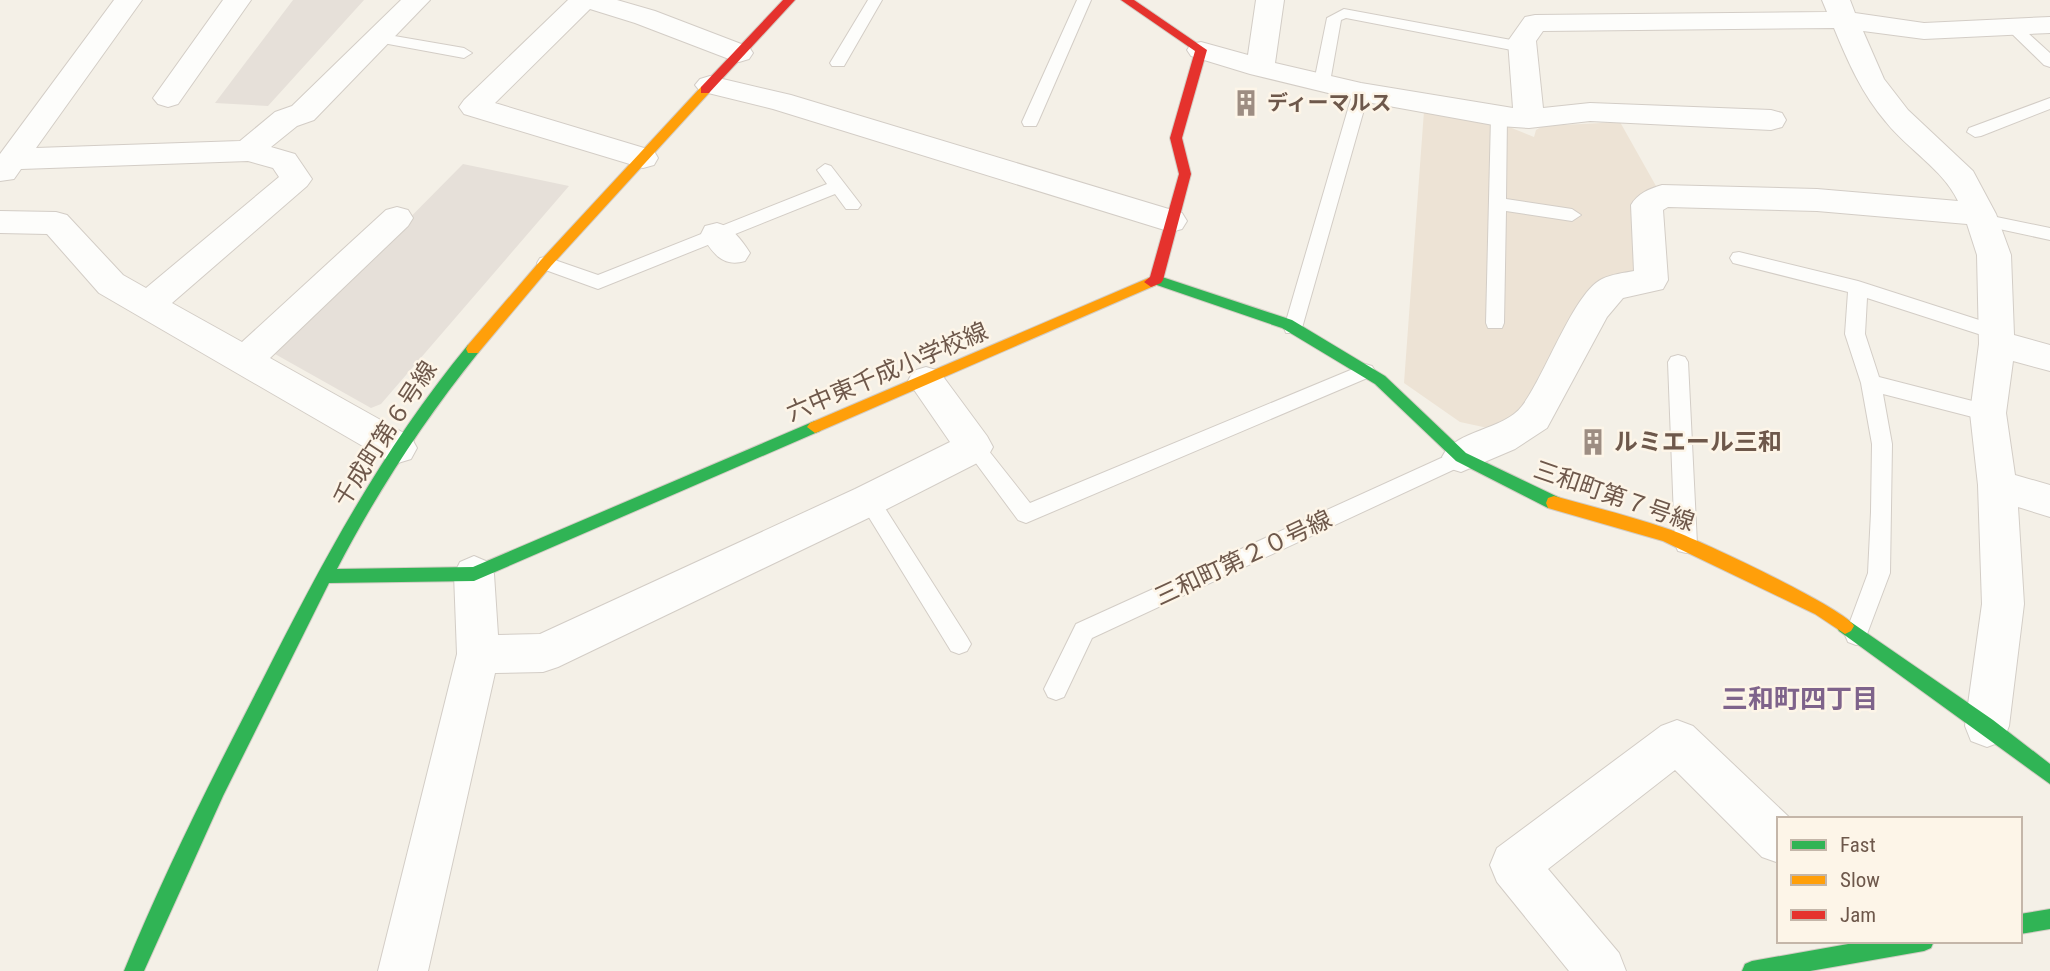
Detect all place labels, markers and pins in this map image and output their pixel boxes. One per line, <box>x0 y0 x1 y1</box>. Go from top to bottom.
building icon: ディーマルス <box>1231 88 1261 118</box>
place label: ディーマルス <box>1267 91 1392 115</box>
building icon: ルミエール三和 <box>1578 427 1608 457</box>
place label: ルミエール三和 <box>1614 428 1782 456</box>

